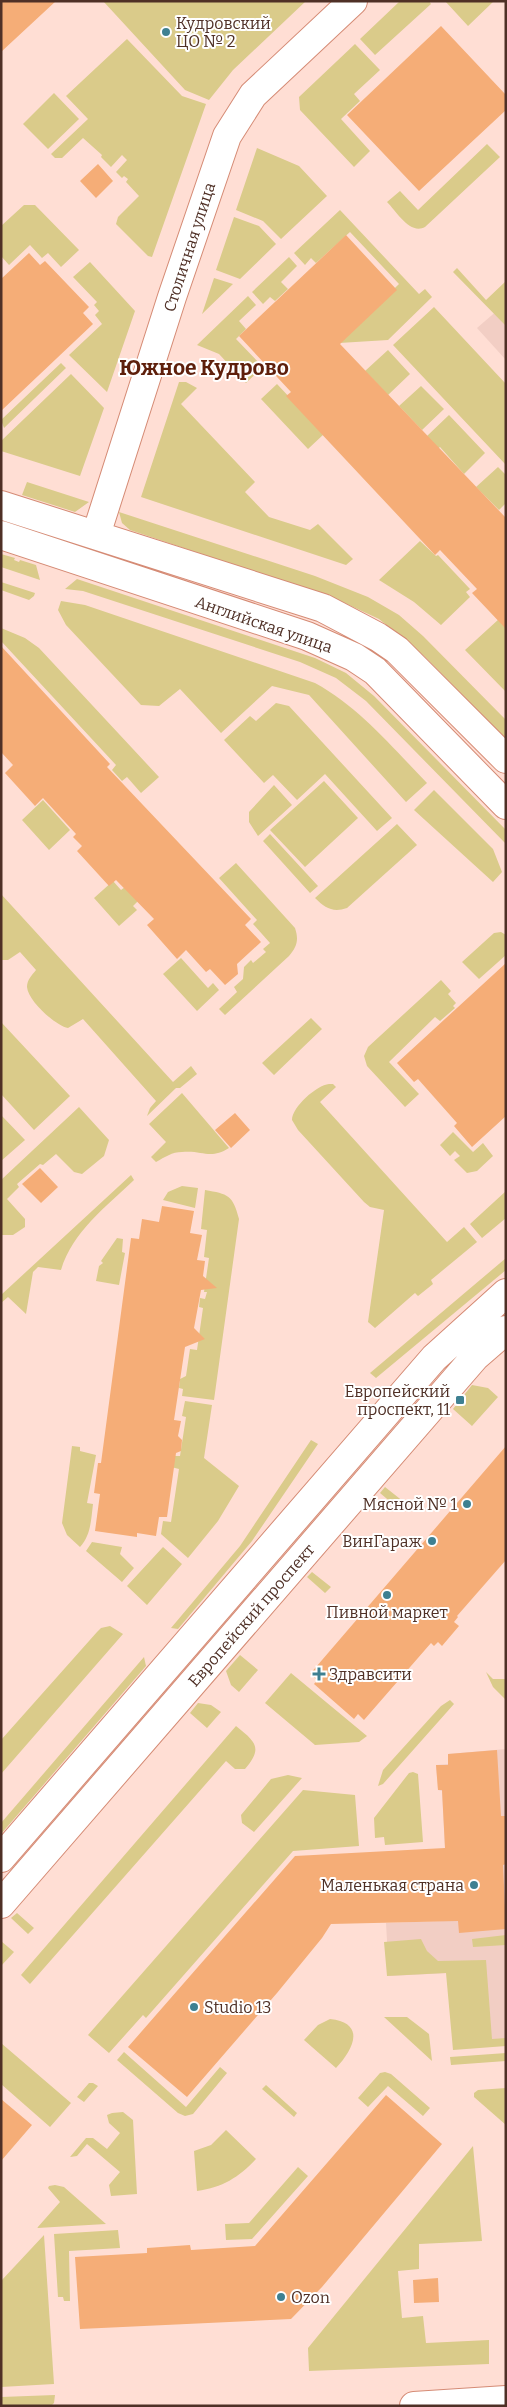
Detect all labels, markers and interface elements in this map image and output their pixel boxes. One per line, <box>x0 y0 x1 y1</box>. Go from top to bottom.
place label: Кудровский ЦО № 2 <box>176 14 271 51</box>
marker: Кудровский ЦО № 2 <box>160 26 172 38</box>
street label: Столичная улица <box>160 180 219 314</box>
district label: Южное Кудрово <box>119 355 289 381</box>
street label: Английская улица <box>193 592 335 657</box>
place label: Европейский проспект, 11 <box>344 1382 450 1419</box>
marker: Европейский проспект, 11 <box>454 1394 466 1406</box>
place label: Мясной № 1 <box>362 1495 457 1514</box>
marker: Мясной № 1 <box>461 1498 473 1510</box>
place label: ВинГараж <box>342 1532 422 1551</box>
marker: ВинГараж <box>426 1535 438 1547</box>
street label: Европейский проспект <box>184 1540 318 1690</box>
marker: Пивной маркет <box>381 1589 393 1601</box>
place label: Пивной маркет <box>326 1603 448 1622</box>
place label: Здравсити <box>329 1665 412 1684</box>
marker: Здравсити <box>313 1668 325 1680</box>
place label: Маленькая страна <box>321 1876 464 1895</box>
marker: Маленькая страна <box>468 1879 480 1891</box>
place label: Studio 13 <box>204 1998 271 2017</box>
marker: Studio 13 <box>188 2001 200 2013</box>
place label: Ozon <box>291 2288 330 2307</box>
marker: Ozon <box>275 2291 287 2303</box>

